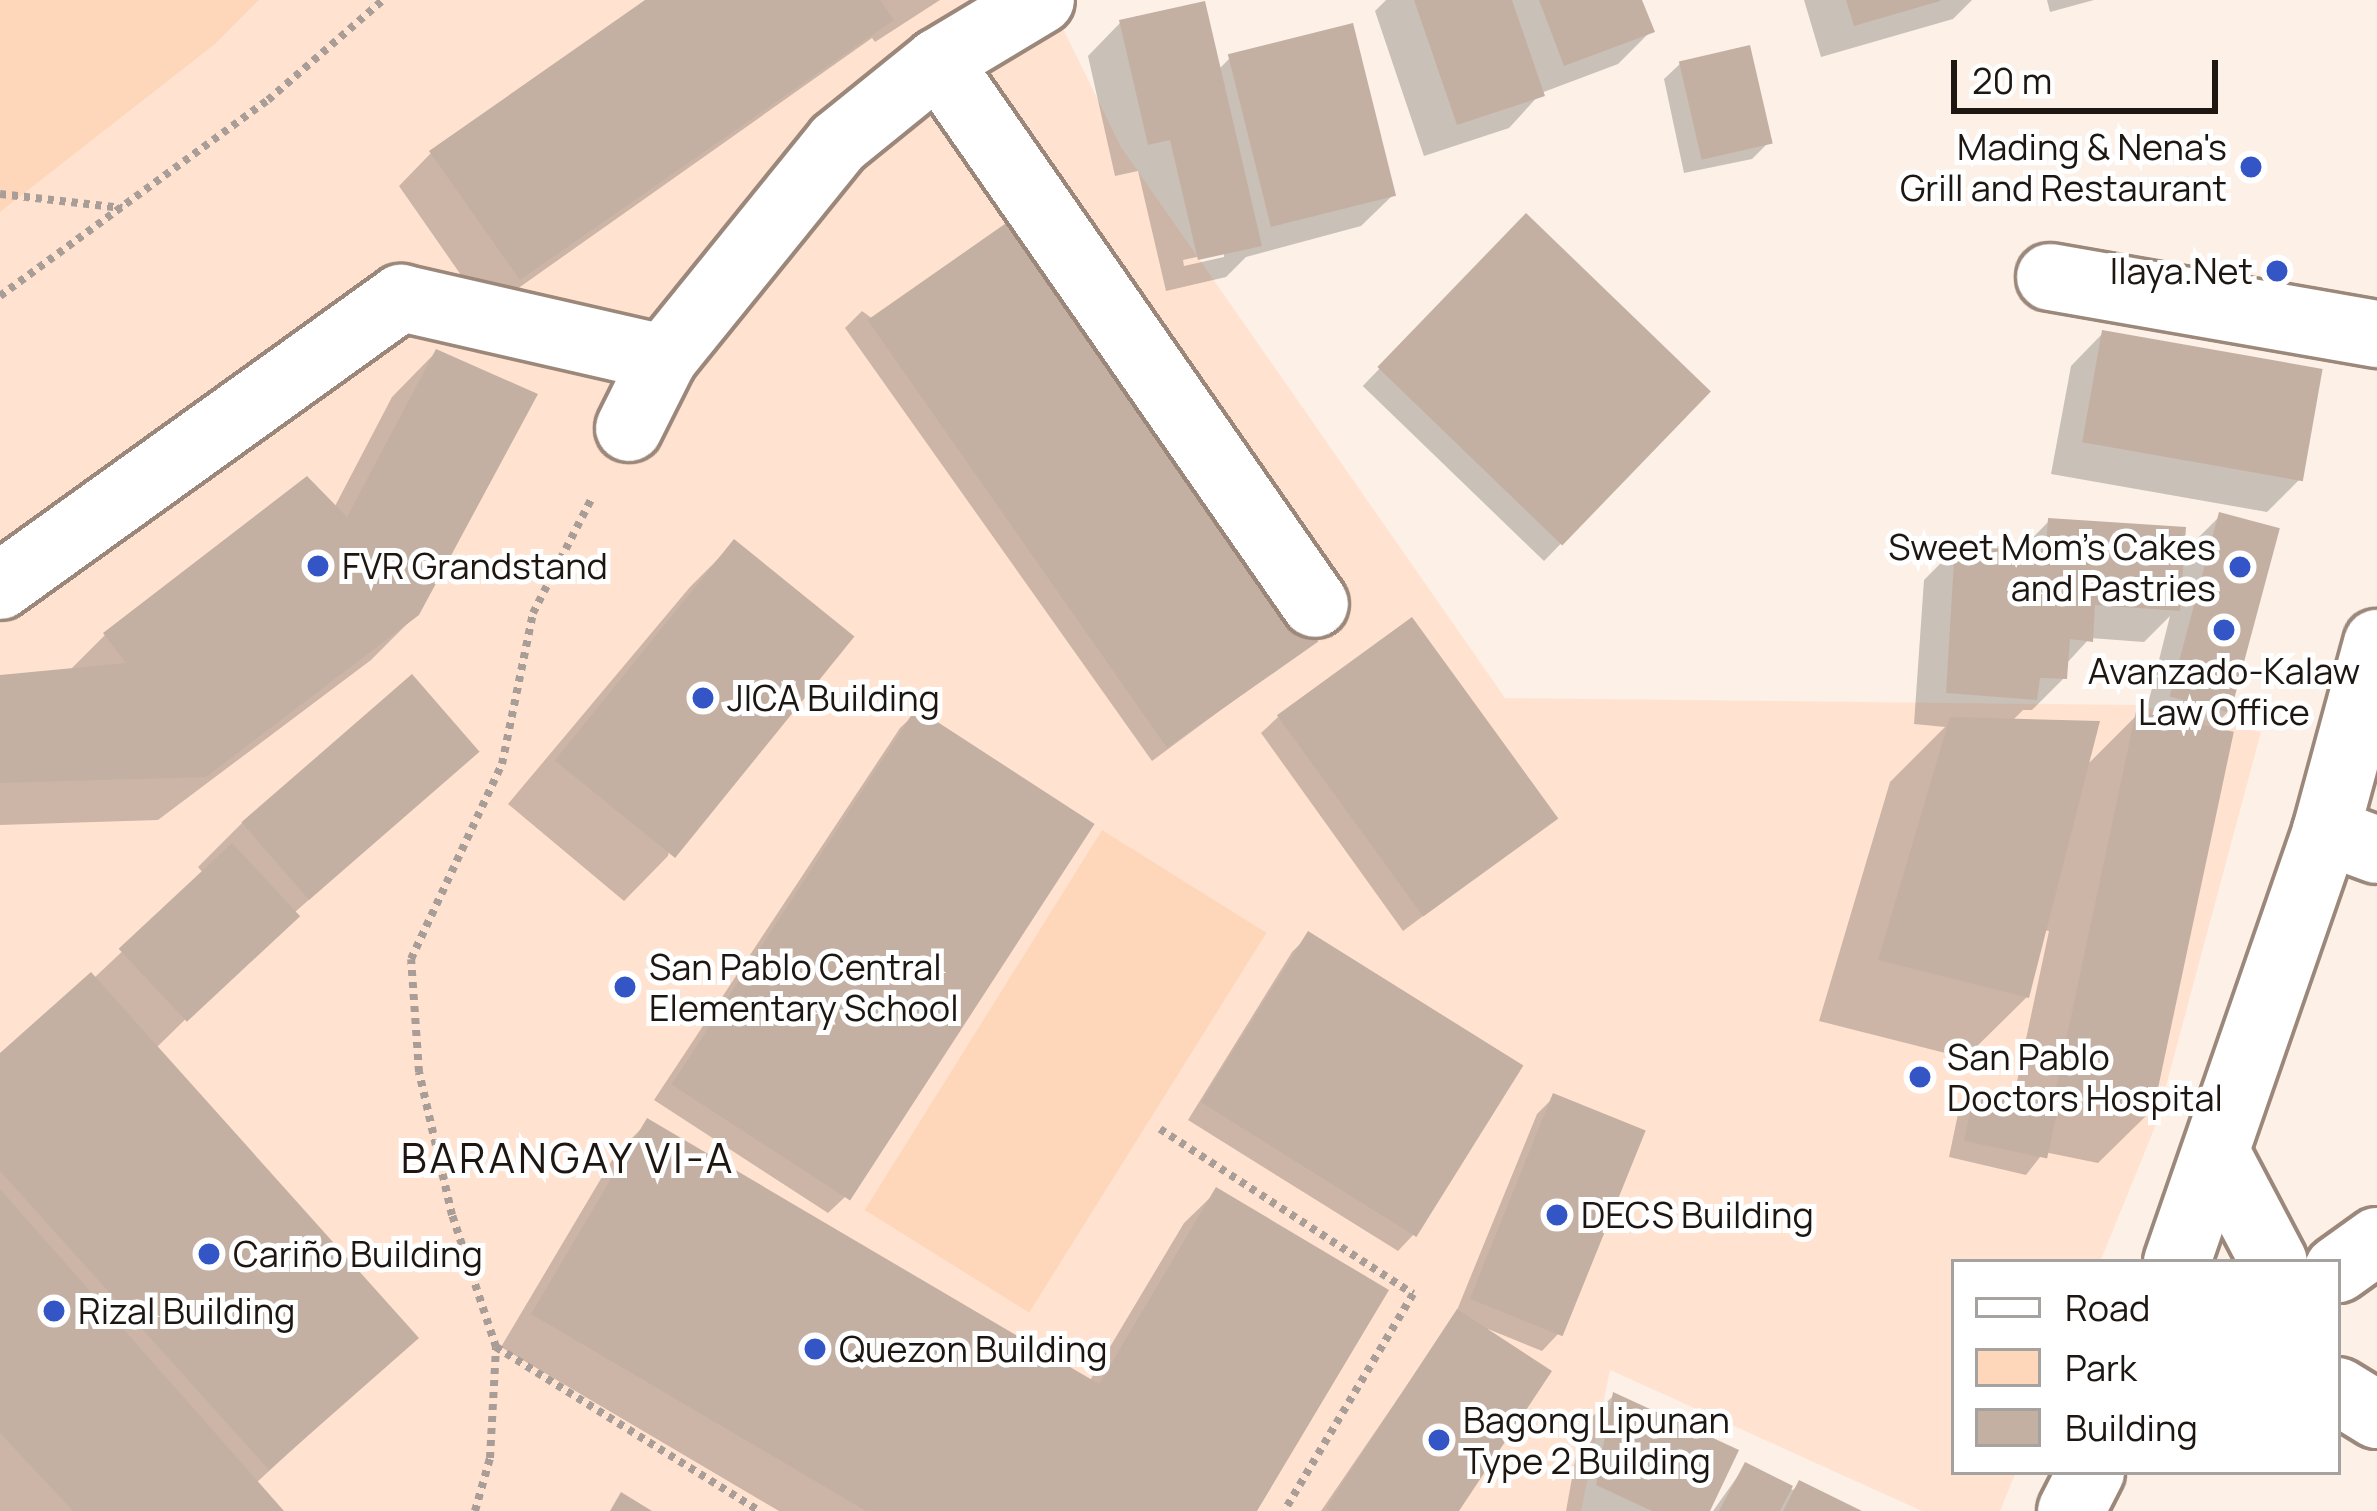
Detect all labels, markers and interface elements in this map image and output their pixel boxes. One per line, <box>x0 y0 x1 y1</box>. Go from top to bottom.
scale bar <box>1957 36 2224 110</box>
text: 20 m <box>1972 56 2052 105</box>
place label: Mading & Nena's Grill and Restaurant <box>1900 124 2227 209</box>
marker: Mading & Nena's Grill and Restaurant <box>2238 154 2264 180</box>
place label: Ilaya.Net <box>2110 249 2253 293</box>
marker: Ilaya.Net <box>2264 258 2290 284</box>
place label: Sweet Mom's Cakes and Pastries <box>1888 524 2216 609</box>
place label: FVR Grandstand <box>342 544 608 588</box>
marker: FVR Grandstand <box>305 553 331 579</box>
marker: Sweet Mom's Cakes and Pastries <box>2227 554 2253 580</box>
marker: Avanzado-Kalaw Law Office <box>2211 617 2237 643</box>
place label: Avanzado-Kalaw Law Office <box>2088 648 2360 733</box>
place label: JICA Building <box>727 676 940 720</box>
marker: JICA Building <box>690 685 716 711</box>
place label: San Pablo Central Elementary School <box>649 944 959 1029</box>
marker: San Pablo Central Elementary School <box>612 974 638 1000</box>
place label: San Pablo Doctors Hospital <box>1947 1034 2223 1119</box>
marker: San Pablo Doctors Hospital <box>1904 1061 1936 1093</box>
district label: BARANGAY VI-A <box>399 1132 737 1182</box>
place label: DECS Building <box>1581 1193 1814 1237</box>
marker: DECS Building <box>1544 1202 1570 1228</box>
place label: Cariño Building <box>233 1232 483 1276</box>
marker: Cariño Building <box>196 1241 222 1267</box>
legend <box>1951 1259 2341 1475</box>
text: Road <box>2065 1283 2150 1332</box>
place label: Rizal Building <box>78 1289 295 1333</box>
marker: Rizal Building <box>41 1298 67 1324</box>
place label: Quezon Building <box>839 1327 1108 1371</box>
marker: Quezon Building <box>802 1336 828 1362</box>
text: Park <box>2065 1343 2137 1392</box>
place label: Bagong Lipunan Type 2 Building <box>1463 1397 1730 1482</box>
text: Building <box>2065 1403 2198 1452</box>
marker: Bagong Lipunan Type 2 Building <box>1426 1427 1452 1453</box>

